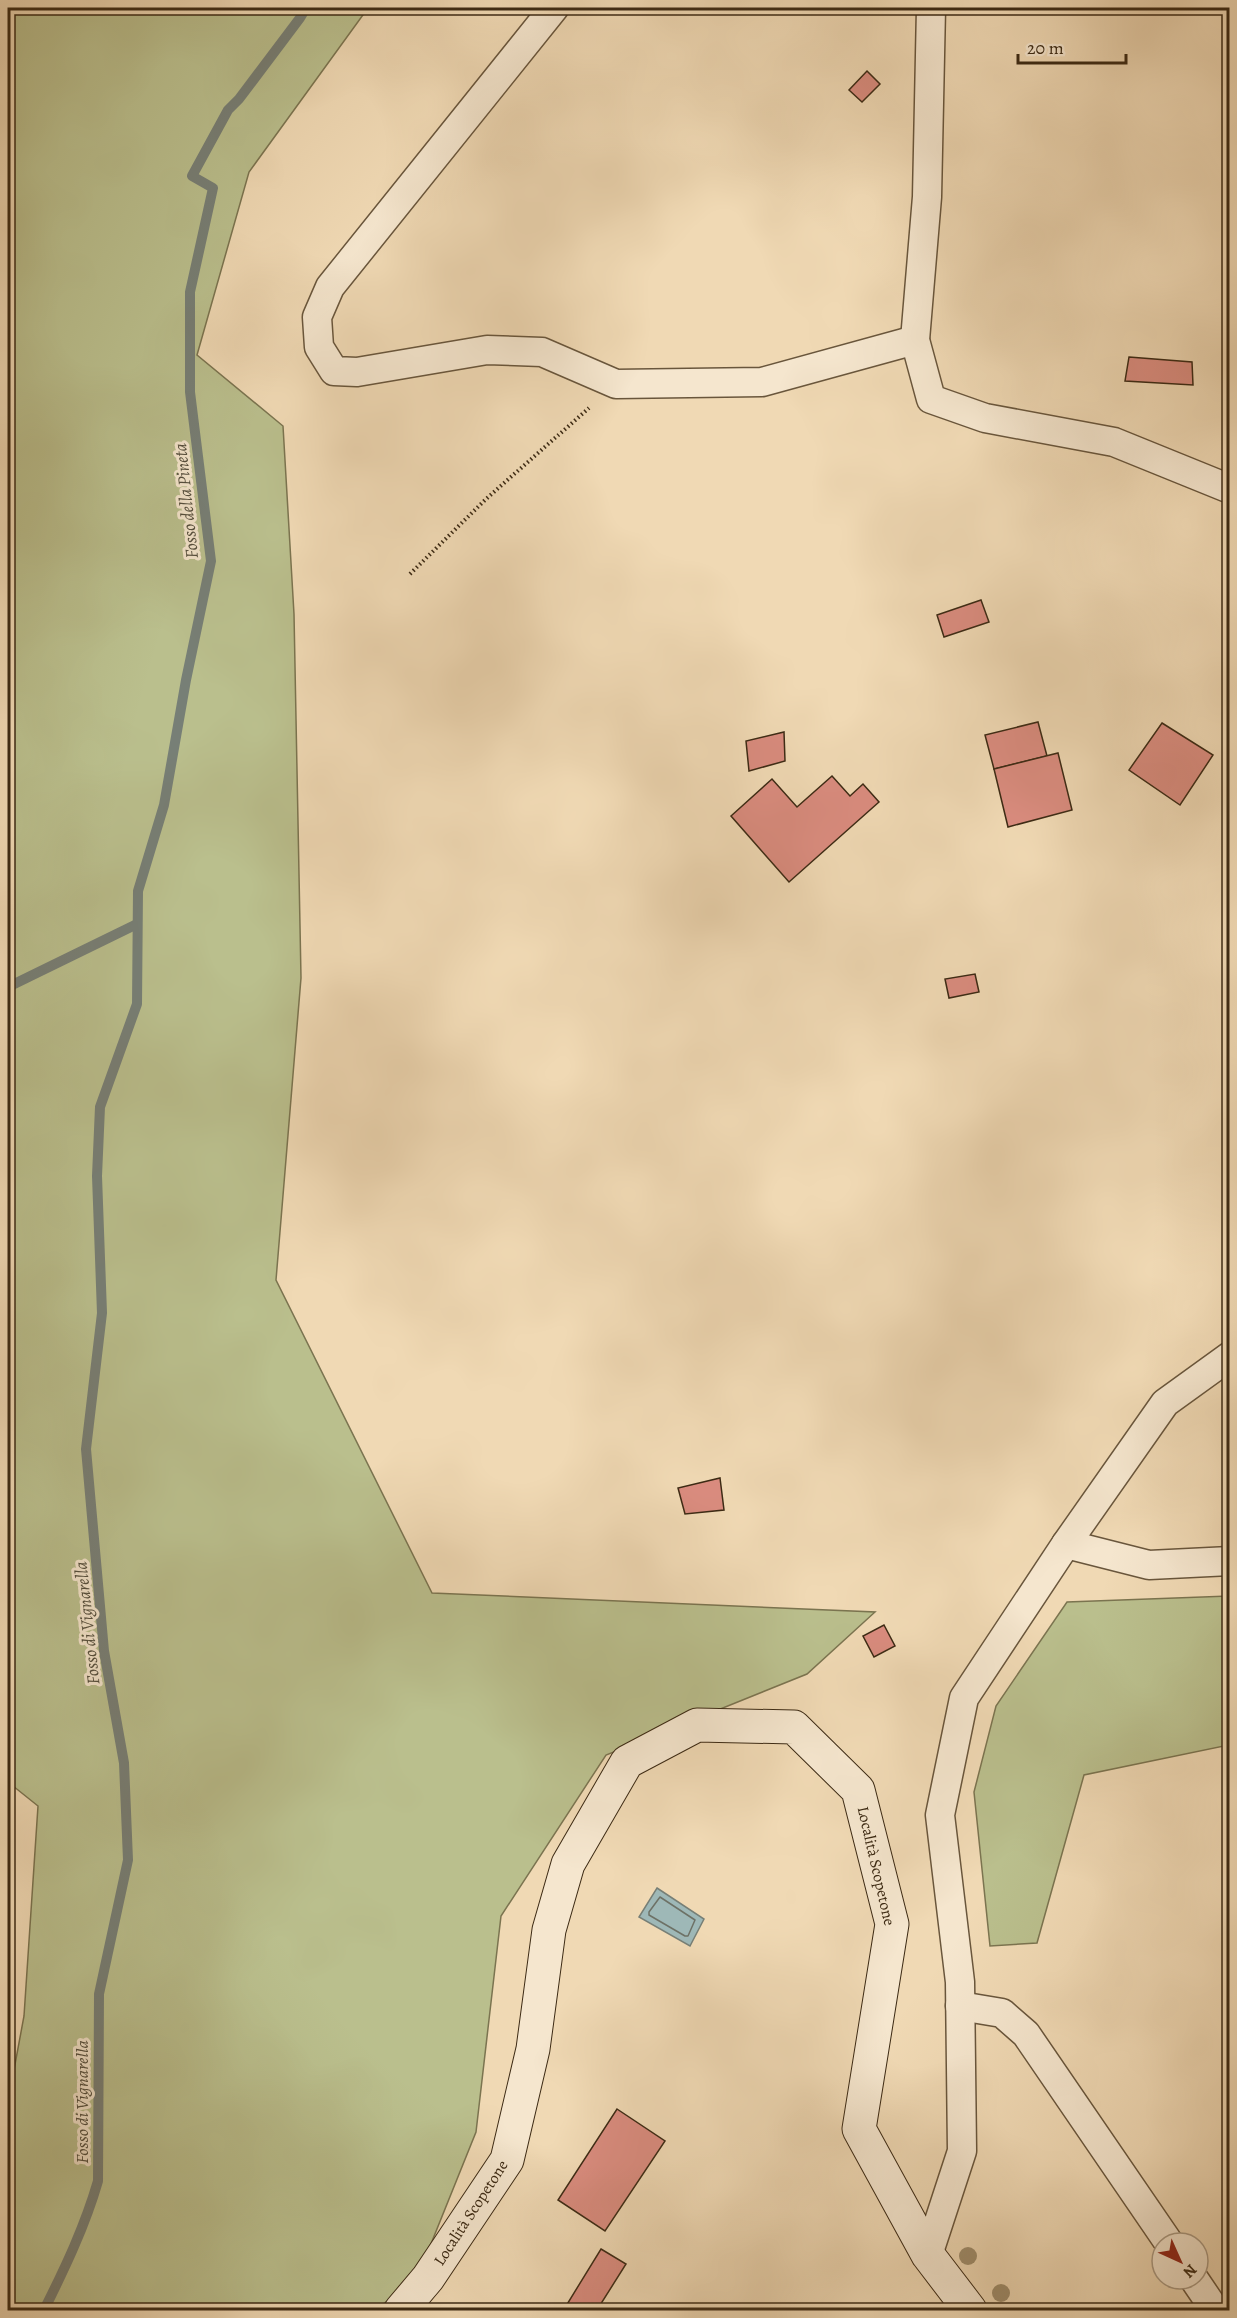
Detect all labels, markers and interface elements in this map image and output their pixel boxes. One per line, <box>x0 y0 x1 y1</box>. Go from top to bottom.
scale bar <box>1018 27 1126 65</box>
text: 20 m <box>1027 36 1064 60</box>
water label: Fosso della Pineta <box>168 442 204 560</box>
water label: Fosso di Vignarella <box>69 1560 105 1686</box>
street label: Località Scopetone <box>852 1804 900 1928</box>
water label: Fosso di Vignarella <box>70 2040 94 2164</box>
street label: Località Scopetone <box>429 2156 513 2270</box>
north arrow <box>1150 2231 1210 2291</box>
text: N <box>1178 2259 1202 2283</box>

